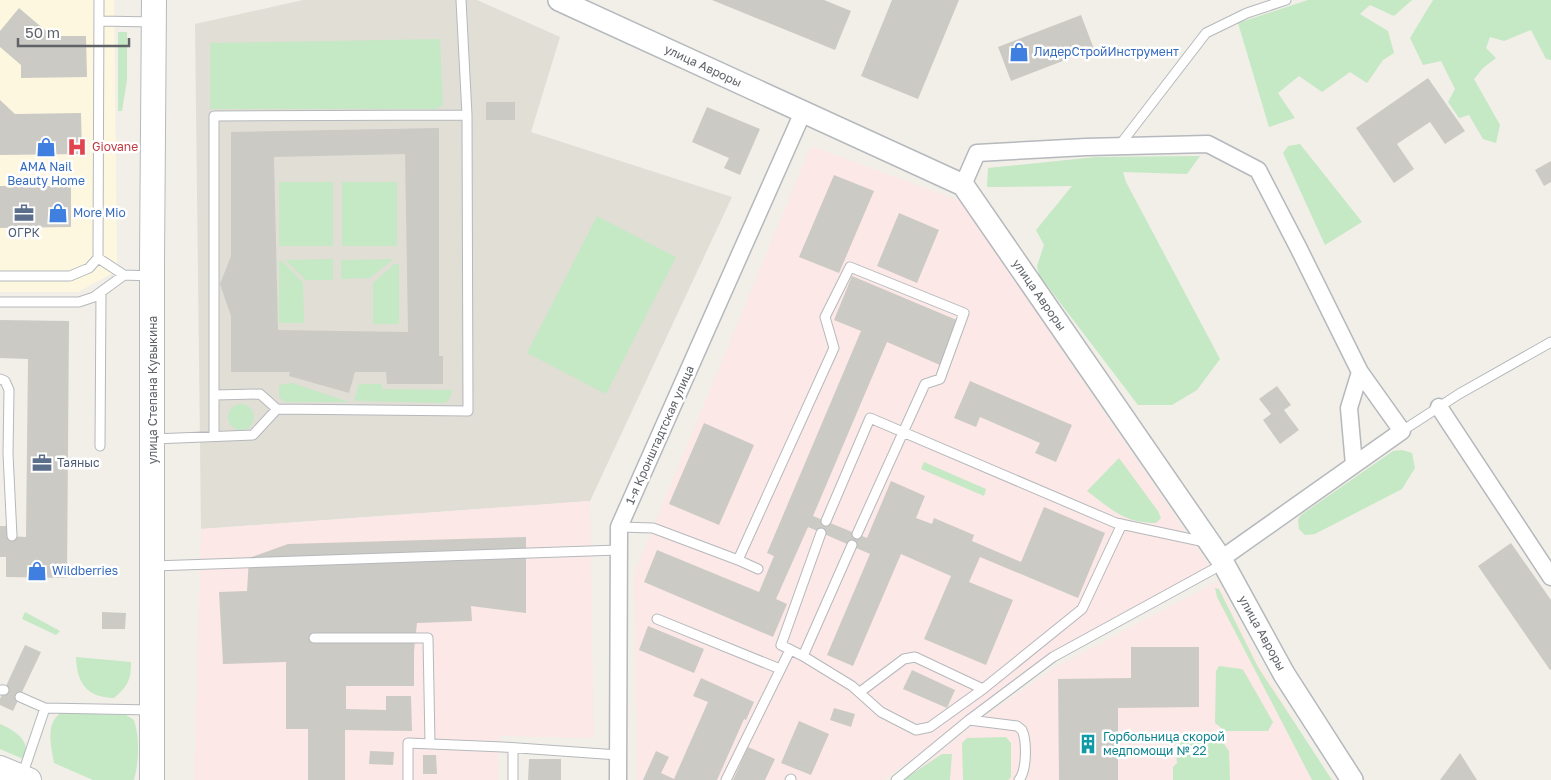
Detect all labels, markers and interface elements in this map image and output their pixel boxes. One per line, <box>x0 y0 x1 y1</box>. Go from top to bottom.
scale bar <box>18 15 129 47</box>
text: 50 m <box>25 23 60 41</box>
street label: улица Авроры <box>662 41 744 90</box>
shop icon: ЛидерСтройИнструмент <box>1008 41 1030 63</box>
place label: ЛидерСтройИнструмент <box>1034 44 1179 59</box>
shop icon: AMA Nail Beauty Home <box>35 136 57 158</box>
hospital icon: Giovane <box>66 136 88 158</box>
place label: Giovane <box>92 139 138 154</box>
place label: AMA Nail Beauty Home <box>7 159 85 188</box>
office icon: ОГРК <box>13 202 35 224</box>
shop icon: More Mio <box>47 202 69 224</box>
place label: More Mio <box>73 205 126 220</box>
place label: ОГРК <box>8 225 41 240</box>
street label: улица Авроры <box>1009 256 1070 333</box>
street label: улица Степана Кувыкина <box>145 316 160 464</box>
street label: 1-я Кронштадтская улица <box>622 363 697 507</box>
office icon: Таяныс <box>31 452 53 474</box>
place label: Таяныс <box>57 455 100 470</box>
shop icon: Wildberries <box>26 560 48 582</box>
place label: Wildberries <box>52 563 118 578</box>
street label: улица Авроры <box>1236 593 1289 673</box>
place label: Горбольница скорой медпомощи № 22 <box>1103 729 1225 758</box>
building icon: Горбольница скорой медпомощи № 22 <box>1077 733 1099 755</box>

